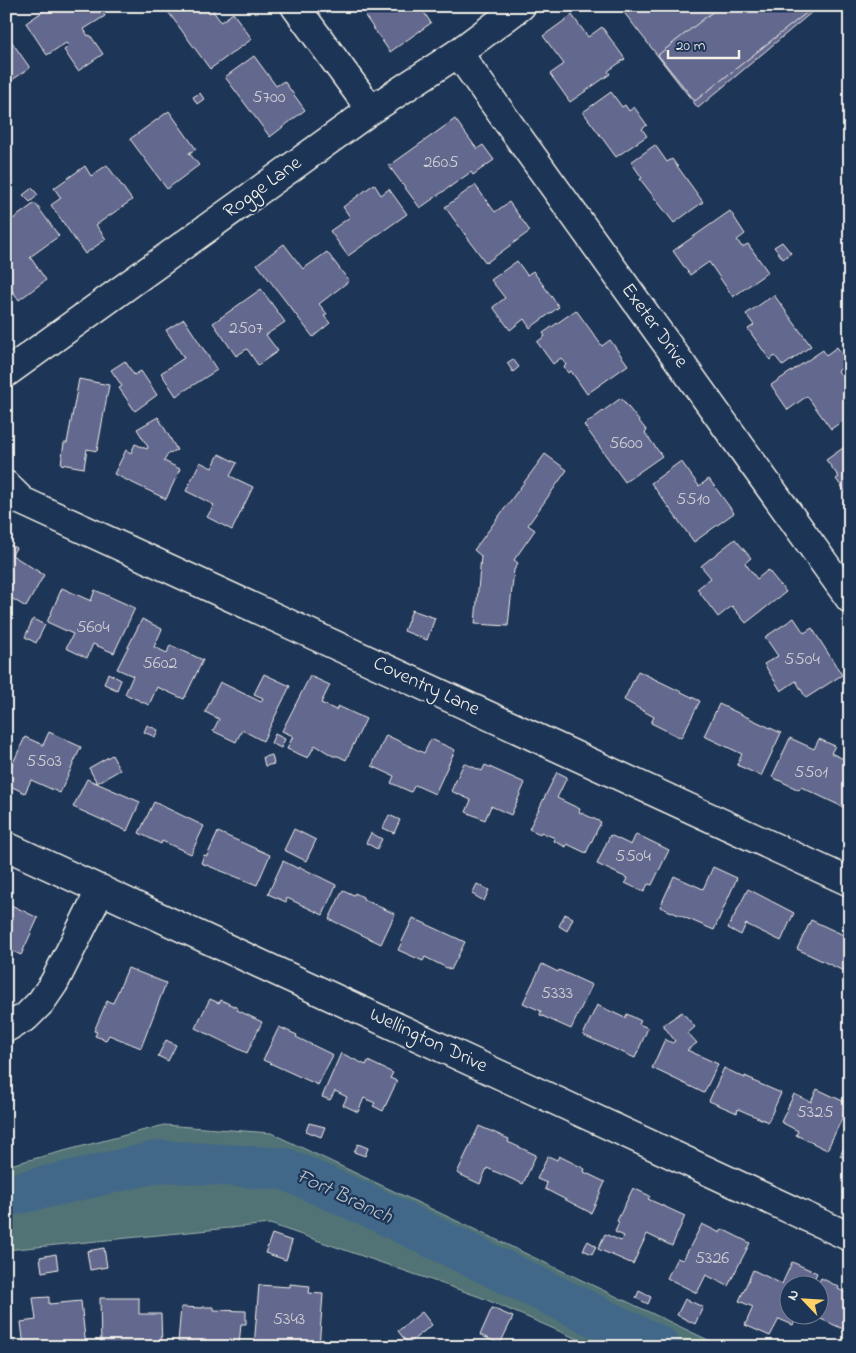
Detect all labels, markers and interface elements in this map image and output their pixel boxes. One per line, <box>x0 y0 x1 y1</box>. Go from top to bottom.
scale bar <box>668 28 740 60</box>
text: 20 m <box>676 35 706 57</box>
house number: 5700 <box>252 85 286 111</box>
street label: Rogge Lane <box>218 150 309 227</box>
house number: 2605 <box>424 150 458 176</box>
street label: Exeter Drive <box>613 278 695 374</box>
house number: 2507 <box>229 316 264 342</box>
house number: 5600 <box>609 431 643 457</box>
house number: 5510 <box>676 487 710 513</box>
house number: 5604 <box>76 615 110 641</box>
house number: 5504 <box>784 647 820 673</box>
street label: Coventry Lane <box>368 650 484 724</box>
house number: 5602 <box>143 651 178 677</box>
house number: 5503 <box>26 749 62 775</box>
house number: 5501 <box>794 760 828 786</box>
house number: 5504 <box>615 844 651 870</box>
house number: 5333 <box>541 981 573 1007</box>
street label: Wellington Drive <box>364 1001 492 1082</box>
house number: 5325 <box>797 1100 833 1126</box>
water label: Fort Branch <box>291 1162 398 1233</box>
house number: 5326 <box>695 1246 729 1272</box>
north arrow <box>778 1276 828 1326</box>
text: N <box>782 1286 805 1304</box>
house number: 5343 <box>273 1307 305 1333</box>

